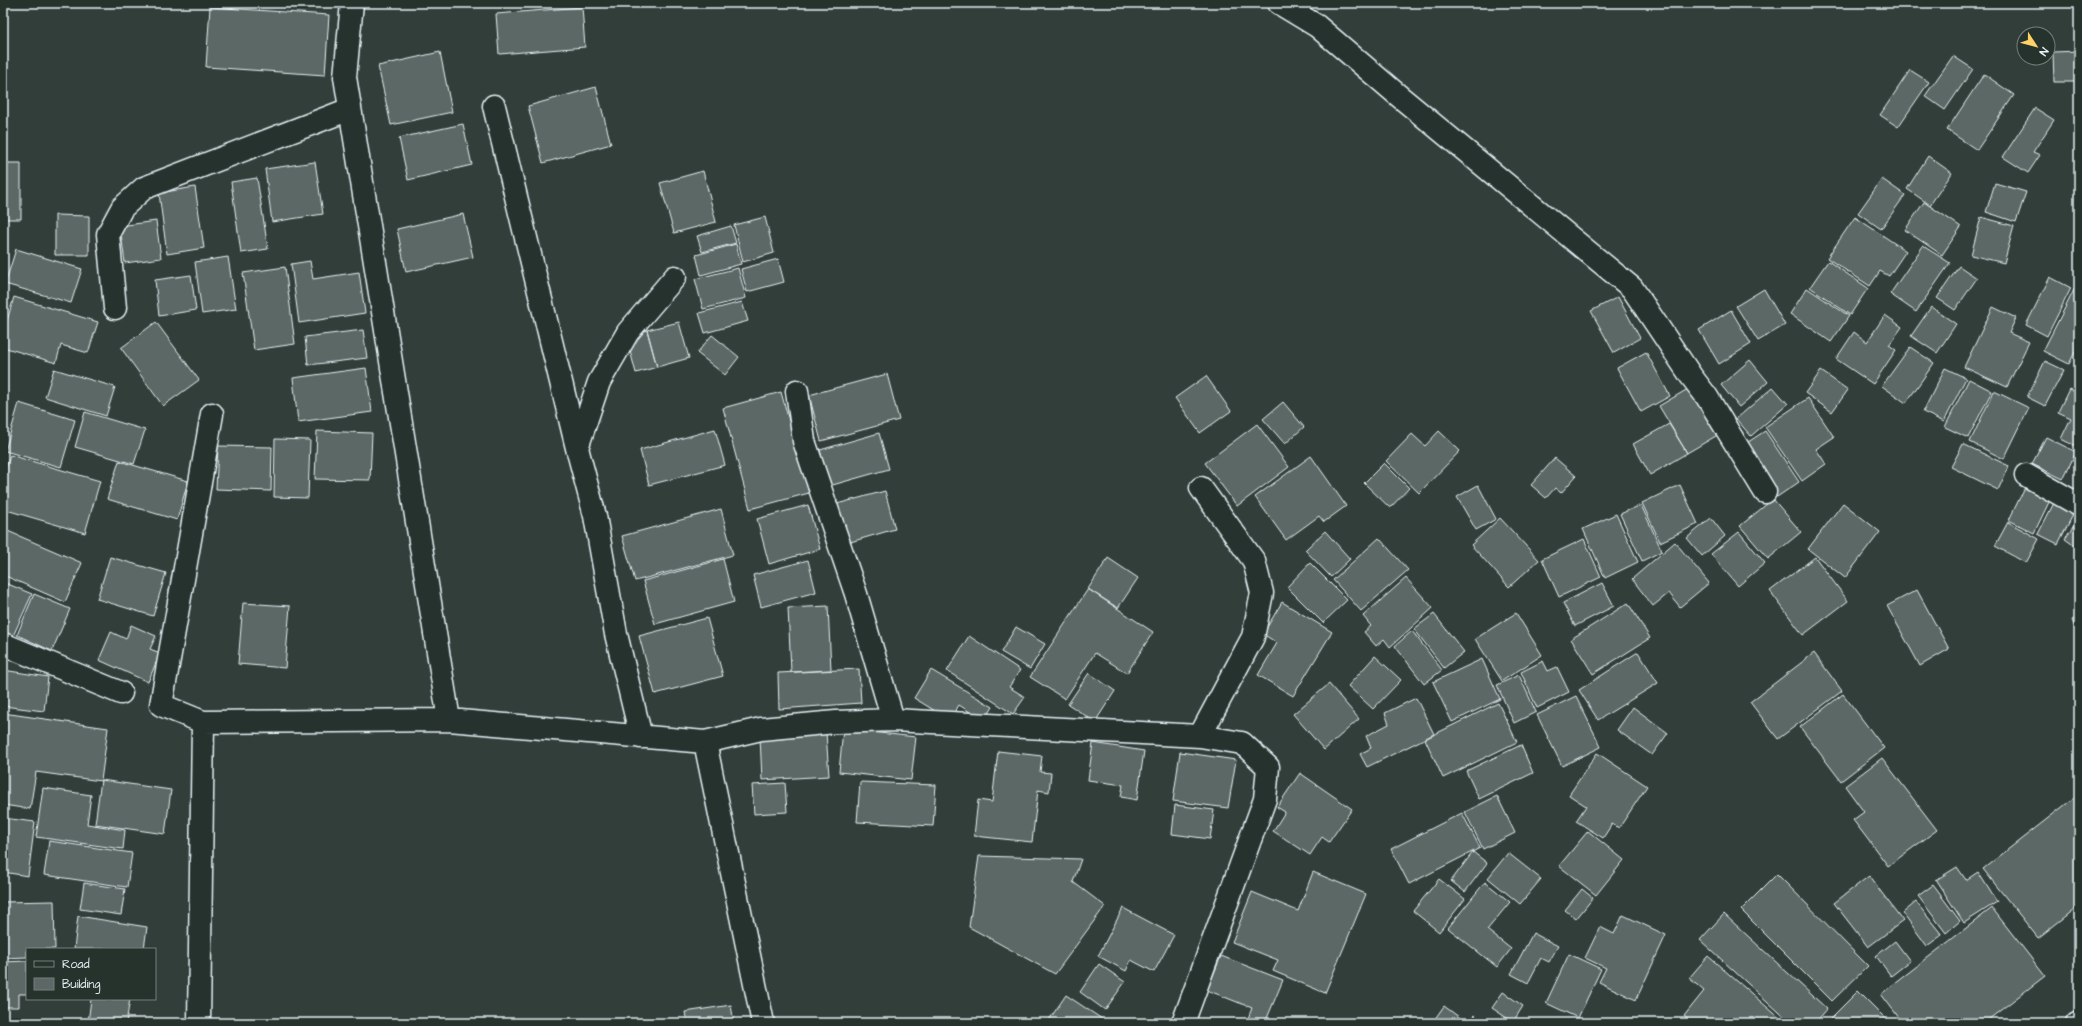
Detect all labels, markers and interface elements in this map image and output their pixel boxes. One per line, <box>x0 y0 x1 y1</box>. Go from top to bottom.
north arrow <box>2016 26 2056 66</box>
text: N <box>2036 44 2052 59</box>
legend <box>26 948 156 1000</box>
text: Road <box>62 956 90 973</box>
text: Building <box>62 976 100 994</box>

